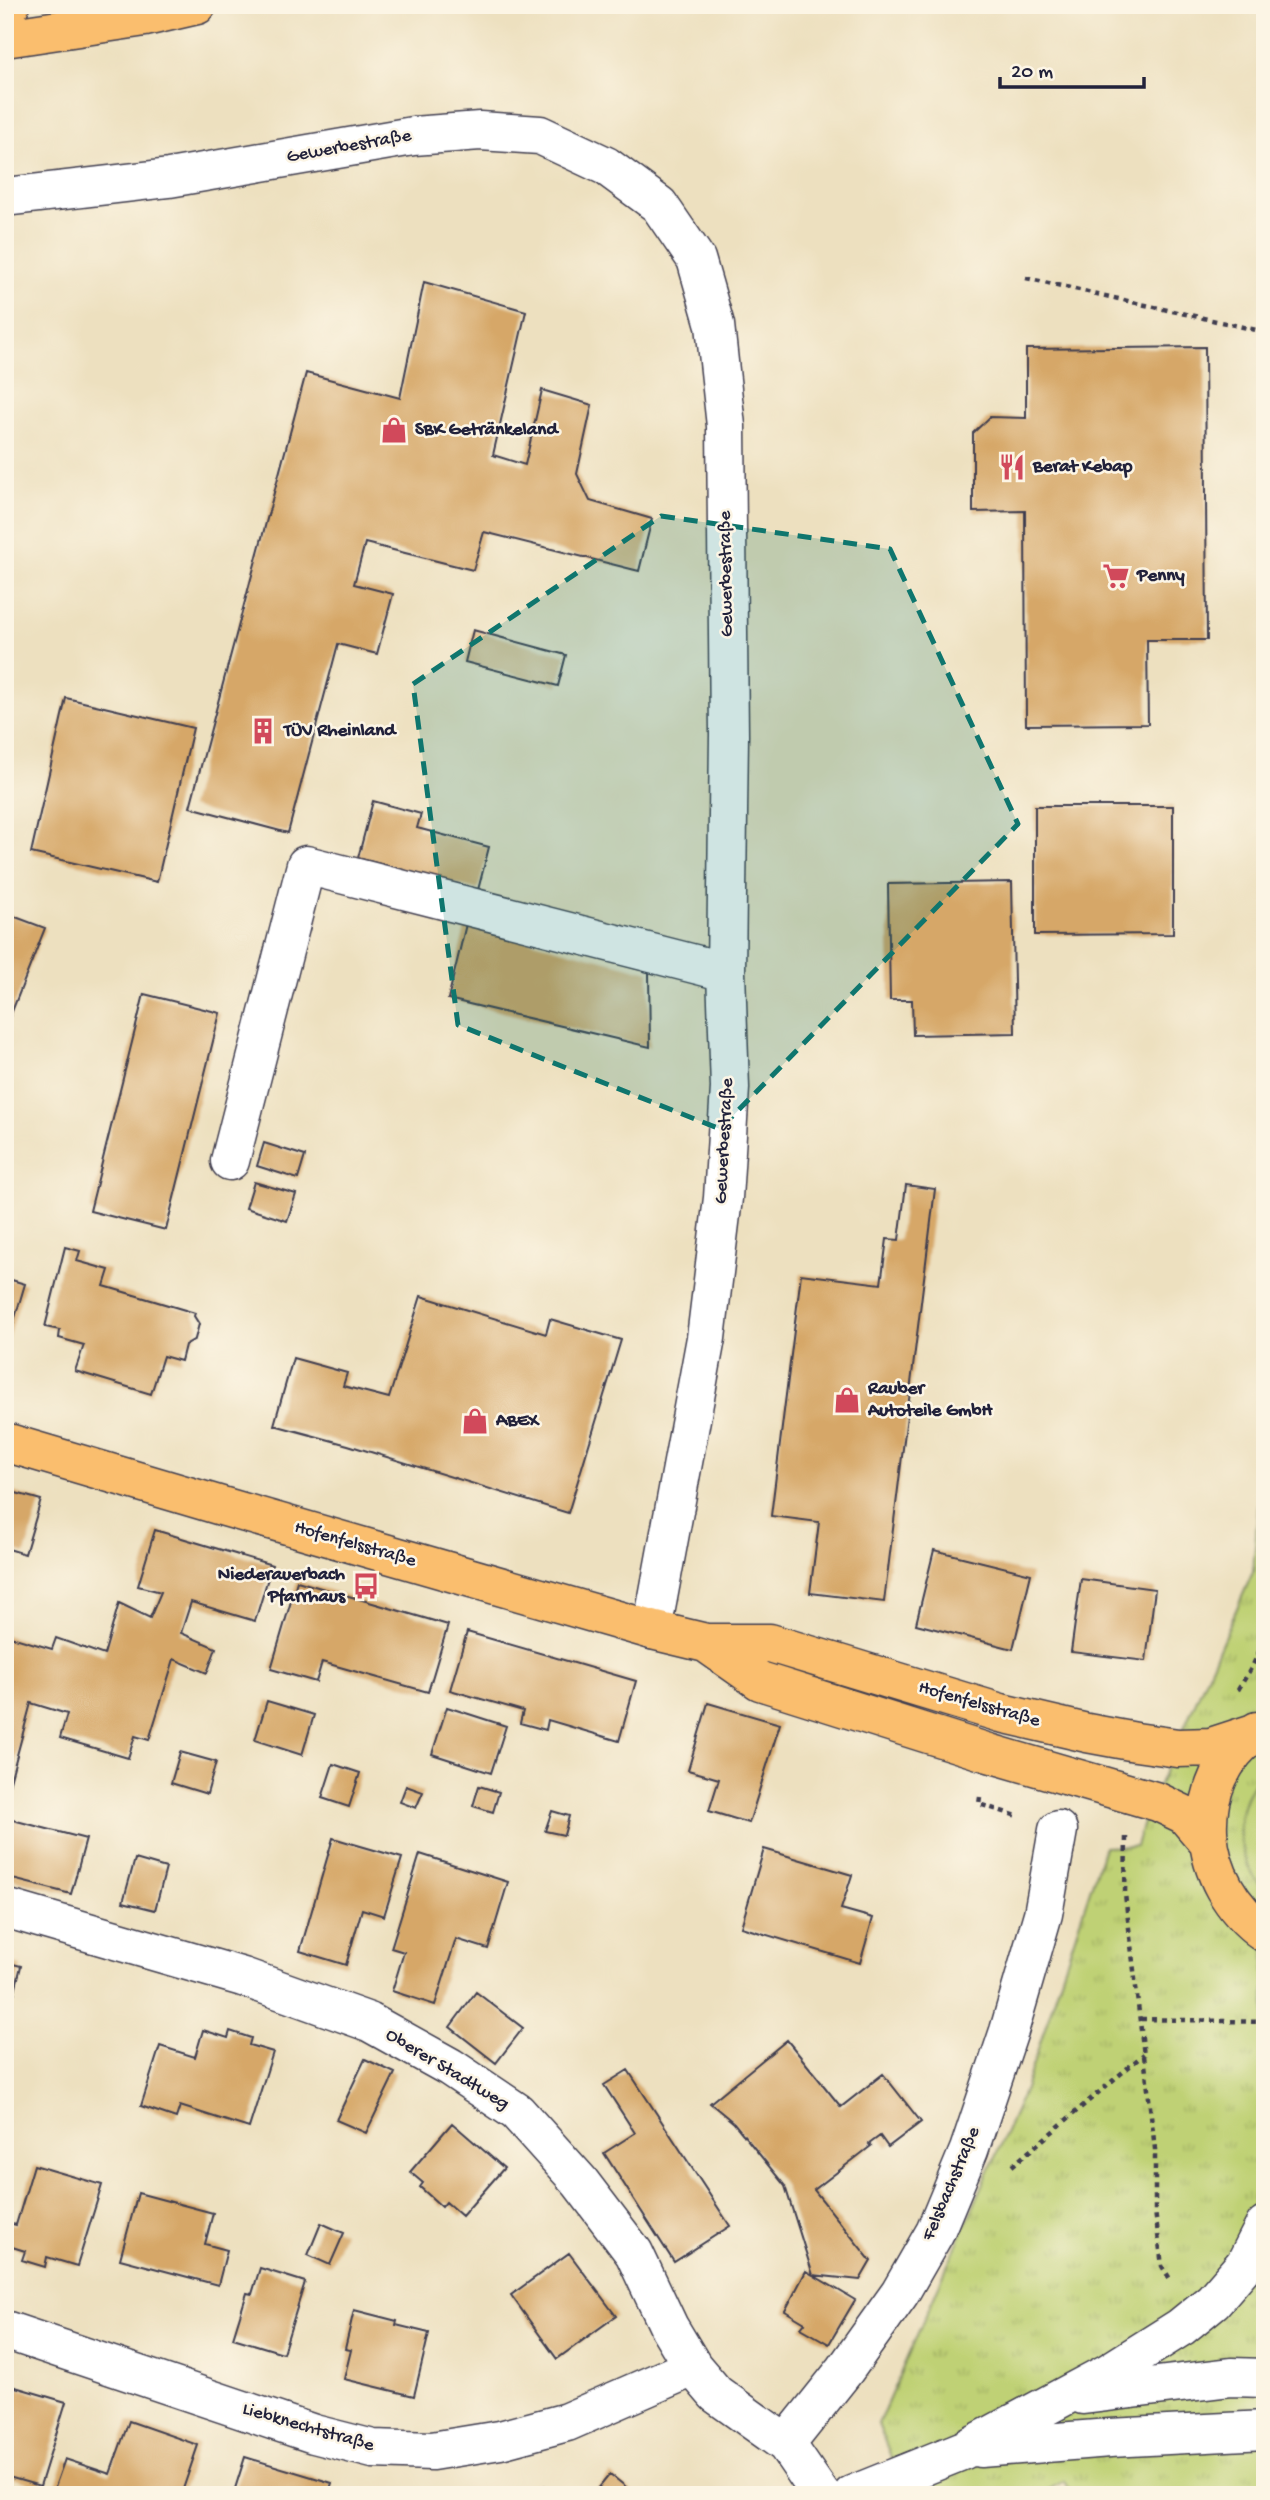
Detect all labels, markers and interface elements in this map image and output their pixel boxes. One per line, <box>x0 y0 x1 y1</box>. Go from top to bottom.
scale bar <box>1000 46 1144 90</box>
text: 20 m <box>1011 61 1053 86</box>
street label: Gewerbestraße <box>285 125 413 169</box>
shop icon: SBK Getränkeland <box>379 415 409 445</box>
place label: SBK Getränkeland <box>415 419 559 442</box>
restaurant icon: Berat Kebap <box>997 452 1027 482</box>
place label: Berat Kebap <box>1032 456 1133 479</box>
street label: Gewerbestraße <box>714 510 740 637</box>
supermarket icon: Penny <box>1101 561 1131 591</box>
place label: Penny <box>1136 565 1185 588</box>
building icon: TÜV Rheinland <box>248 716 278 746</box>
place label: TÜV Rheinland <box>282 720 397 743</box>
street label: Gewerbestraße <box>710 1077 740 1205</box>
place label: Rauber Autoteile GmbH <box>867 1378 993 1423</box>
shop icon: Rauber Autoteile GmbH <box>832 1385 862 1415</box>
shop icon: ABEX <box>460 1406 490 1436</box>
place label: ABEX <box>495 1410 541 1433</box>
street label: Hofenfelsstraße <box>291 1517 419 1573</box>
place label: Niederauerbach Pfarrhaus <box>218 1564 346 1609</box>
bus stop icon: Niederauerbach Pfarrhaus <box>351 1571 381 1601</box>
street label: Hofenfelsstraße <box>915 1677 1043 1733</box>
street label: Oberer Stadtweg <box>381 2024 513 2116</box>
street label: Felsbachstraße <box>917 2123 986 2245</box>
street label: Liebknechtstraße <box>239 2398 377 2458</box>

